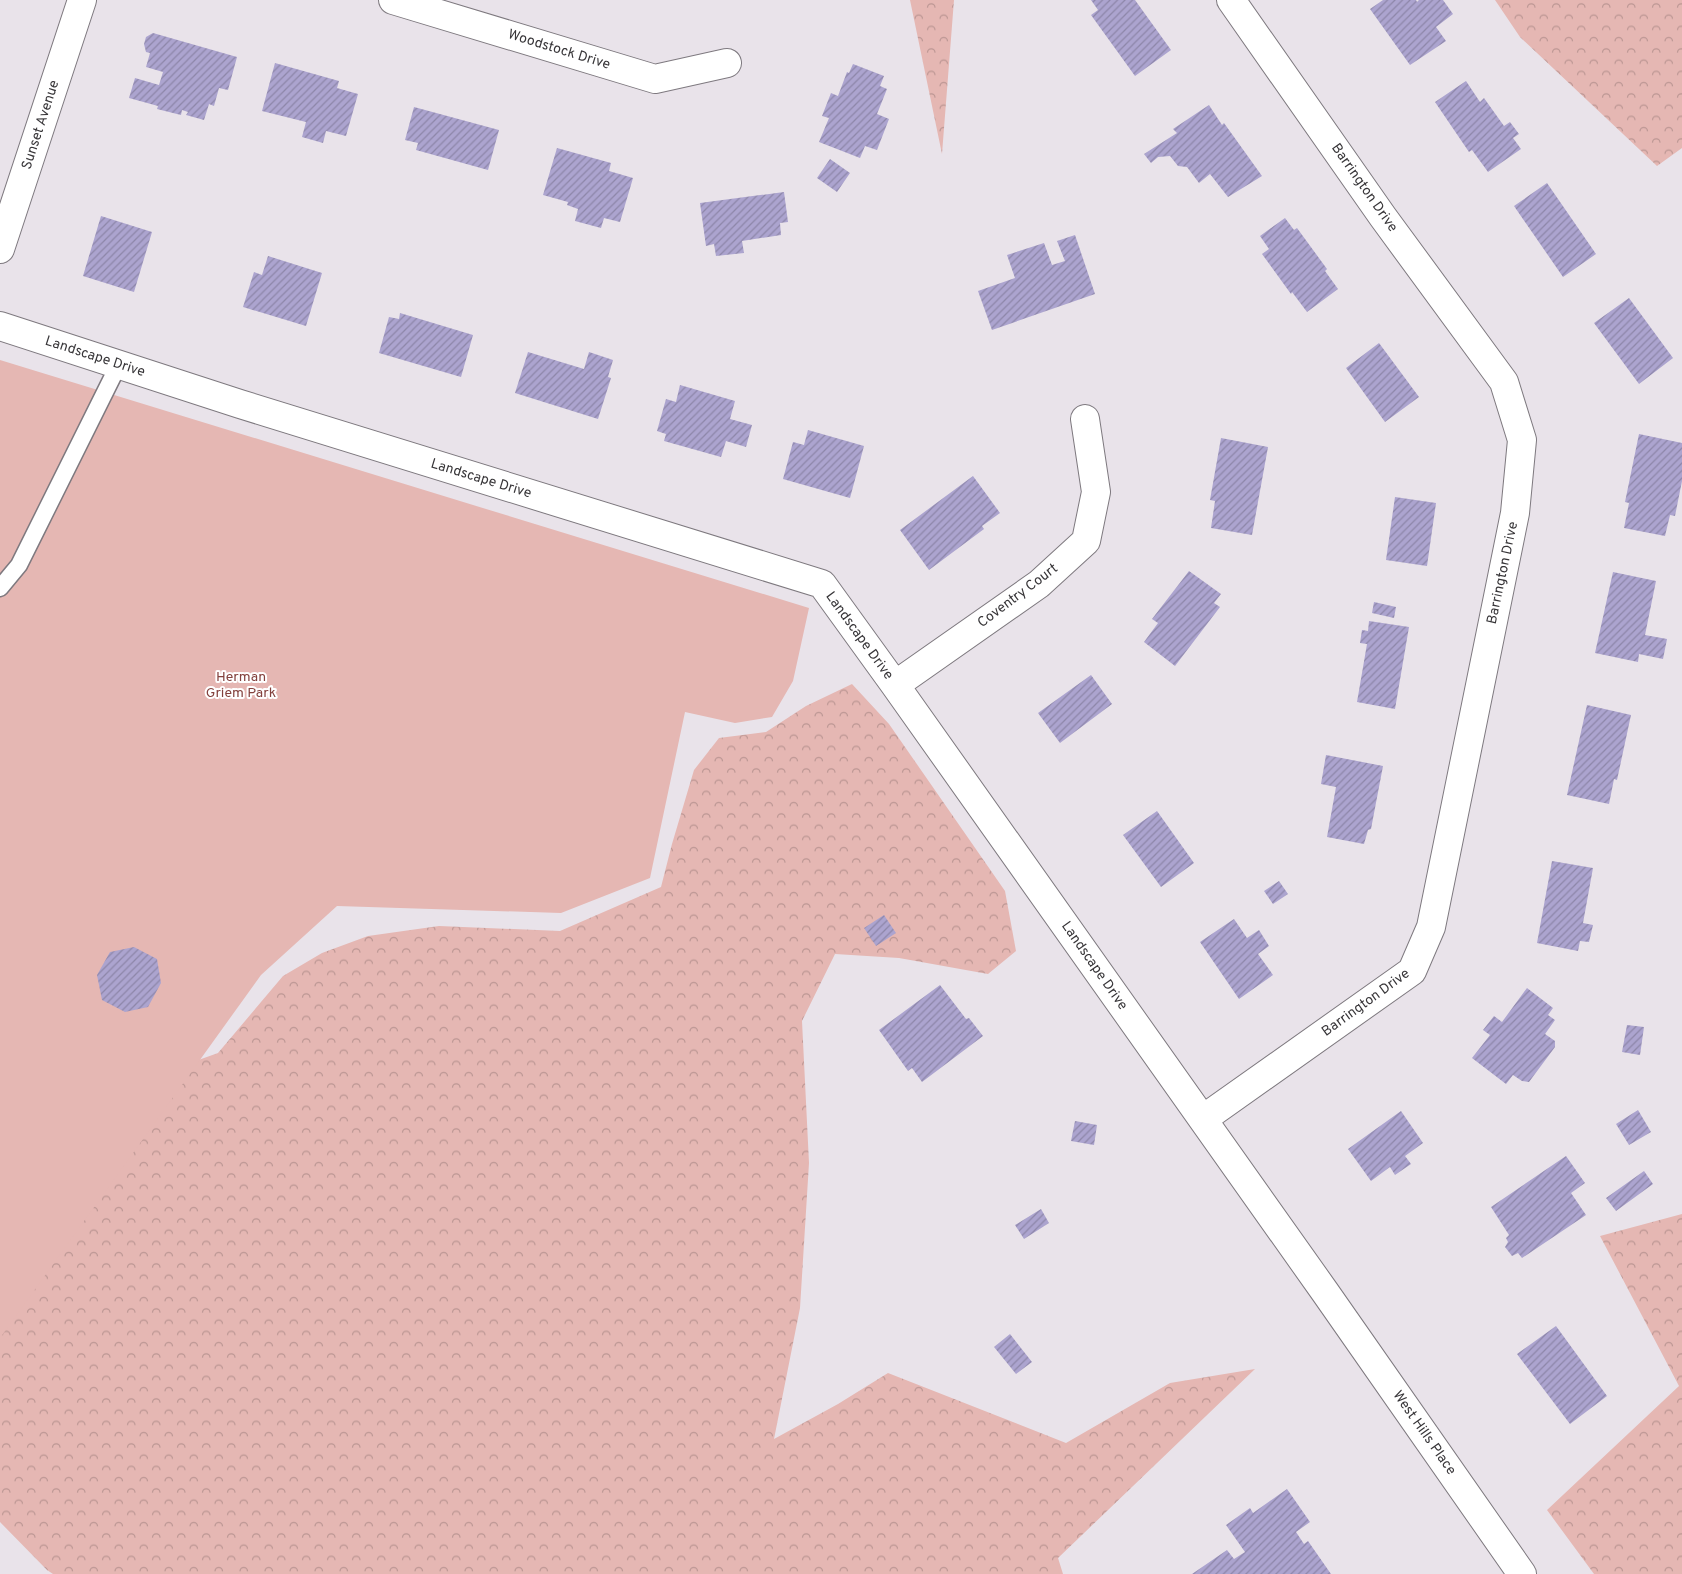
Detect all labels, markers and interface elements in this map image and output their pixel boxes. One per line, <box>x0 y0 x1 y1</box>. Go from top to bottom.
street label: Woodstock Drive <box>506 26 612 74</box>
street label: Sunset Avenue <box>19 78 63 172</box>
street label: Barrington Drive <box>1327 140 1401 236</box>
street label: Landscape Drive <box>43 333 147 381</box>
street label: Landscape Drive <box>429 456 533 502</box>
street label: Barrington Drive <box>1484 520 1522 626</box>
street label: Coventry Court <box>974 560 1062 632</box>
street label: Landscape Drive <box>821 589 897 683</box>
park label: Herman Griem Park <box>206 669 276 702</box>
street label: Landscape Drive <box>1057 918 1131 1014</box>
street label: Barrington Drive <box>1319 965 1413 1041</box>
street label: West Hills Place <box>1389 1388 1459 1478</box>

